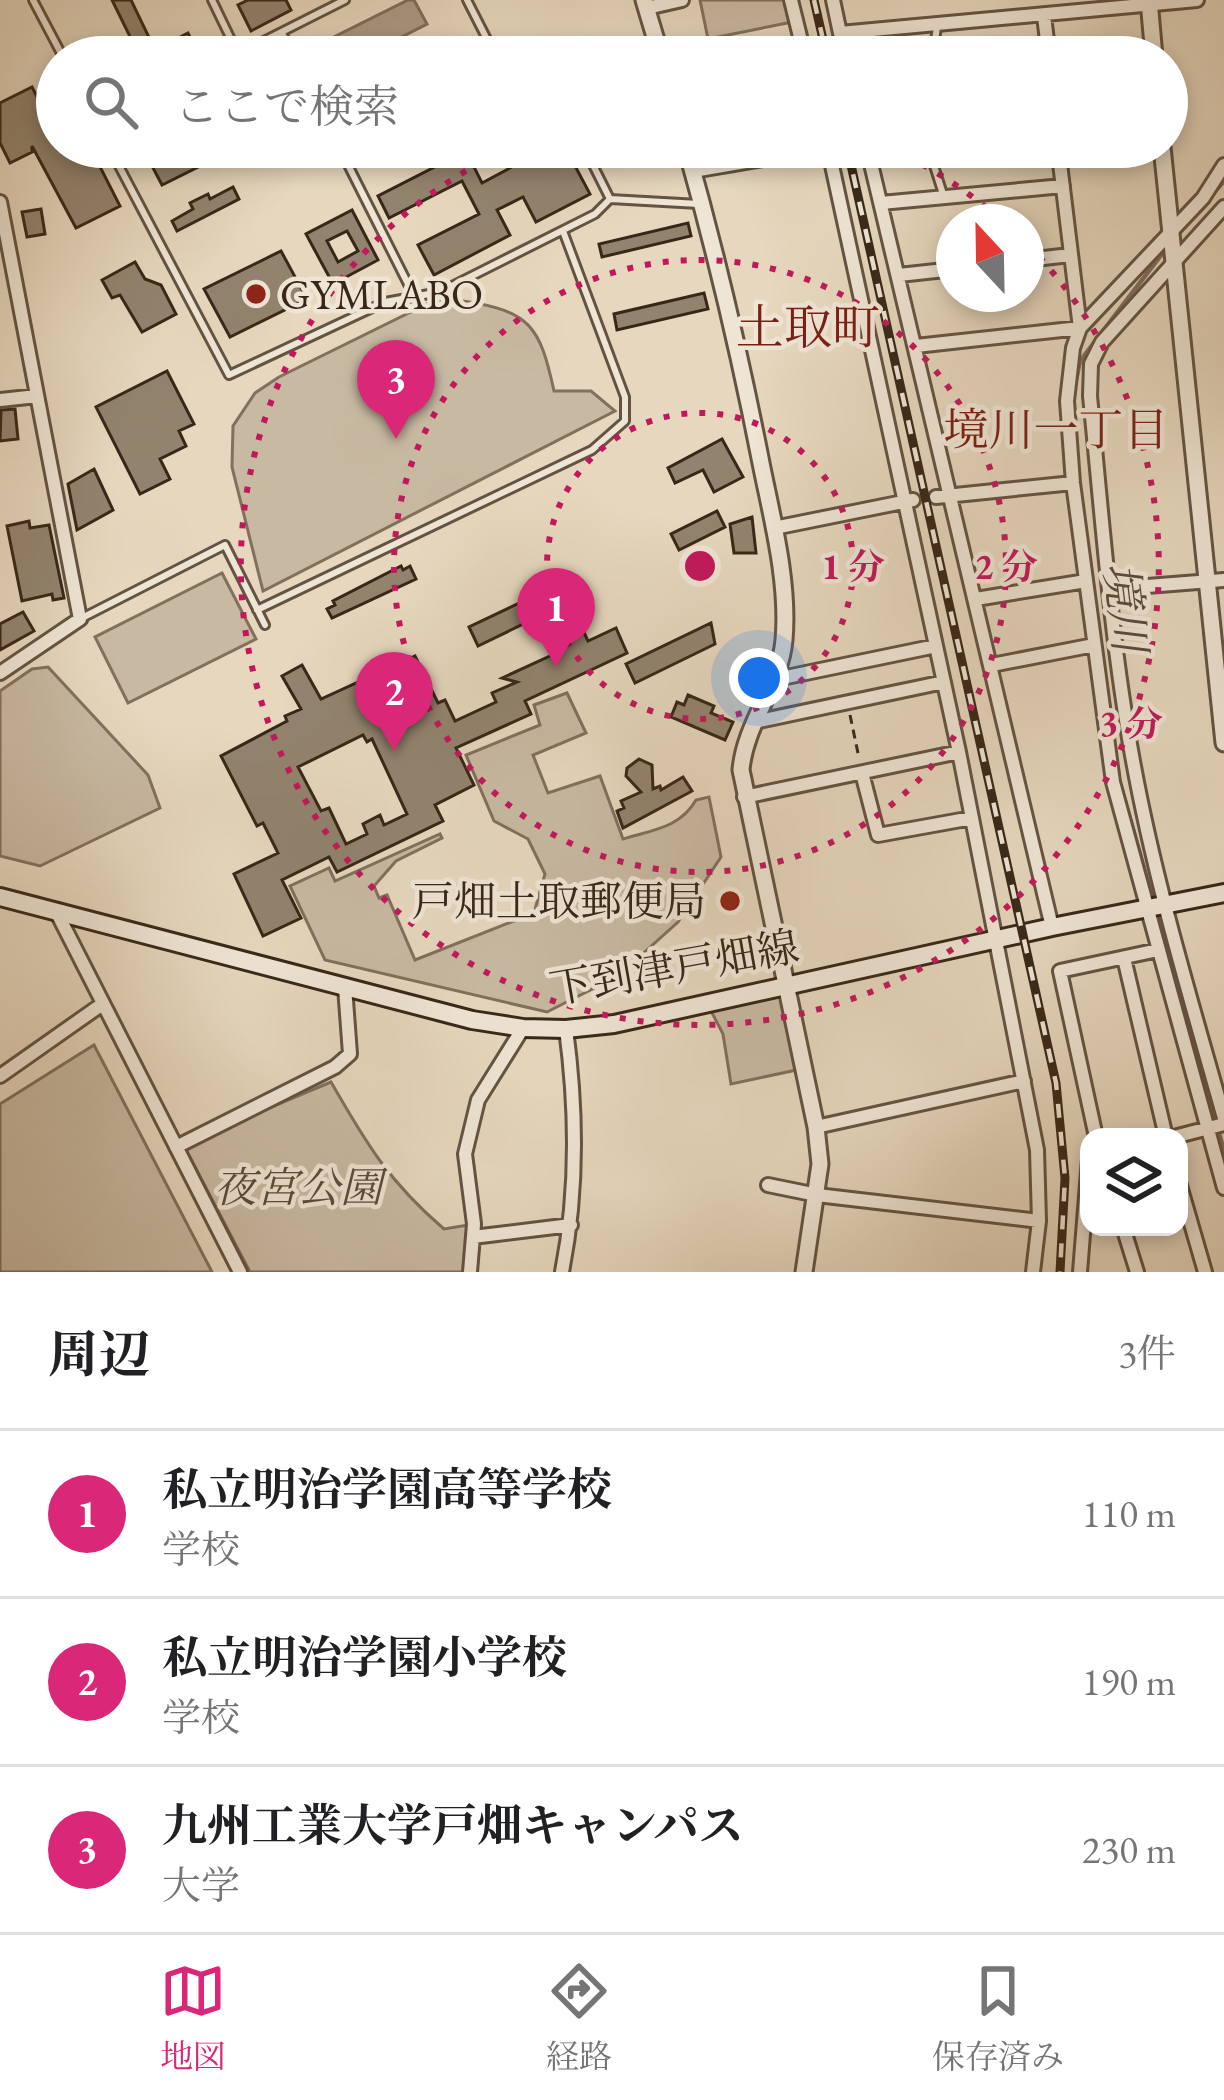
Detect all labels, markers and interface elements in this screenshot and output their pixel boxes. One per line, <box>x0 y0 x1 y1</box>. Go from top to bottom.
search box <box>36 36 1188 168</box>
icon: search <box>78 69 144 135</box>
text: ここで検索 <box>174 77 399 135</box>
north arrow <box>936 204 1044 312</box>
place label: GYMLABO <box>280 267 483 322</box>
marker: GYMLABO <box>243 281 269 307</box>
district label: 土取町 <box>736 296 880 358</box>
pin: 3 <box>357 340 435 439</box>
district label: 境川一丁目 <box>943 400 1169 458</box>
text: 1 分 <box>821 543 885 590</box>
text: 2 分 <box>974 543 1038 590</box>
centre of rings <box>679 545 721 587</box>
water label: 境川 <box>1092 559 1161 660</box>
pin: 1 <box>517 568 595 667</box>
your location <box>729 648 789 708</box>
pin: 2 <box>355 652 433 751</box>
text: 3 分 <box>1099 700 1163 747</box>
place label: 戸畑土取郵便局 <box>412 874 706 929</box>
marker: 戸畑土取郵便局 <box>717 888 743 914</box>
street label: 下到津戸畑線 <box>545 919 803 1016</box>
map controls <box>1080 1128 1188 1236</box>
button: layers <box>1080 1128 1188 1236</box>
park label: 夜宮公園 <box>214 1160 388 1215</box>
text: 周辺 <box>48 1321 150 1387</box>
text: 3件 <box>1118 1328 1176 1379</box>
text: 私立明治学園高等学校 <box>162 1460 612 1518</box>
text: 1 <box>77 1488 97 1539</box>
text: 110 m <box>1082 1488 1176 1539</box>
text: 学校 <box>162 1524 240 1575</box>
text: 私立明治学園小学校 <box>162 1628 567 1686</box>
text: 2 <box>77 1656 97 1707</box>
text: 190 m <box>1082 1656 1176 1707</box>
text: 学校 <box>162 1692 240 1743</box>
text: 九州工業大学戸畑キャンパス <box>162 1796 744 1854</box>
text: 3 <box>77 1824 97 1875</box>
text: 230 m <box>1082 1824 1176 1875</box>
text: 大学 <box>162 1860 240 1911</box>
tab: 地図 <box>160 1958 226 2078</box>
tab: 経路 <box>546 1958 612 2078</box>
tab: 保存済み <box>932 1958 1064 2078</box>

